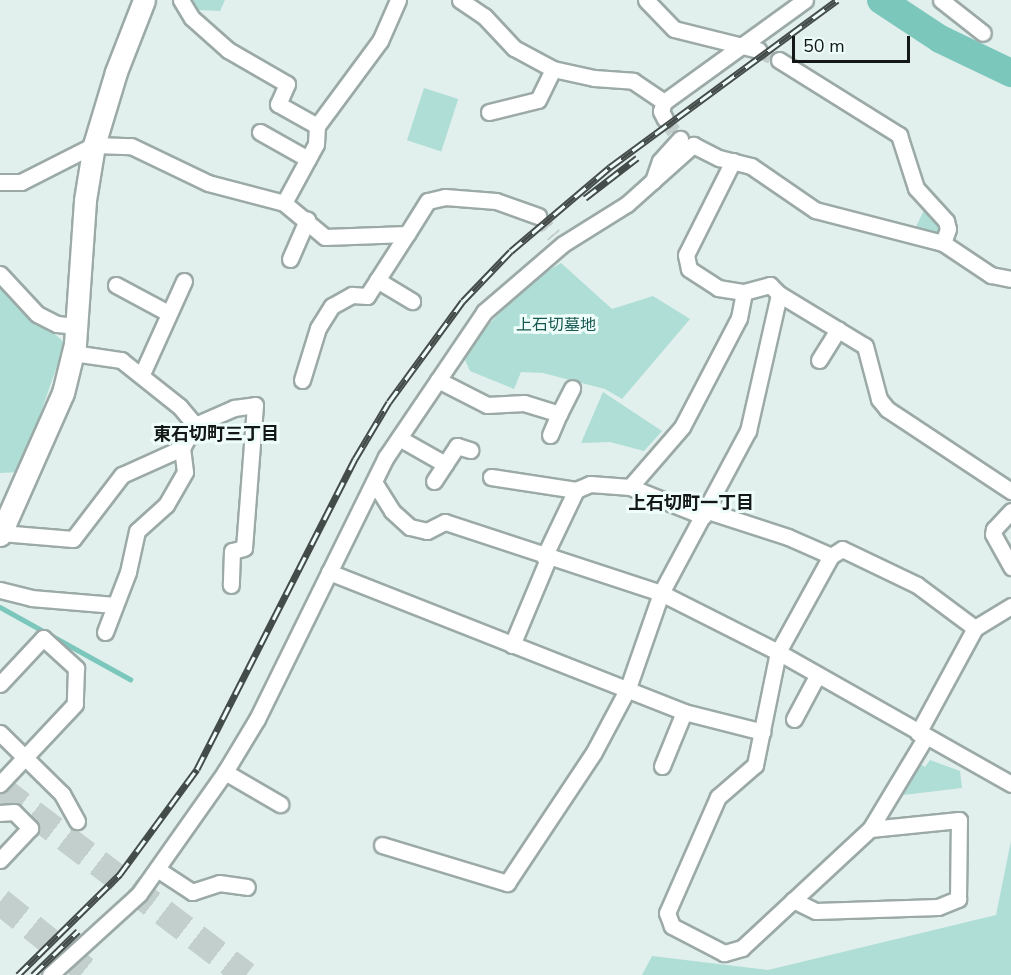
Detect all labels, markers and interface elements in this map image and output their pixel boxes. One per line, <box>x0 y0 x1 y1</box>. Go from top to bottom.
scale bar <box>795 24 914 62</box>
text: 50 m <box>803 34 845 58</box>
park label: 上石切墓地 <box>516 315 596 335</box>
district label: 東石切町三丁目 <box>153 423 279 445</box>
district label: 上石切町一丁目 <box>628 492 754 514</box>

